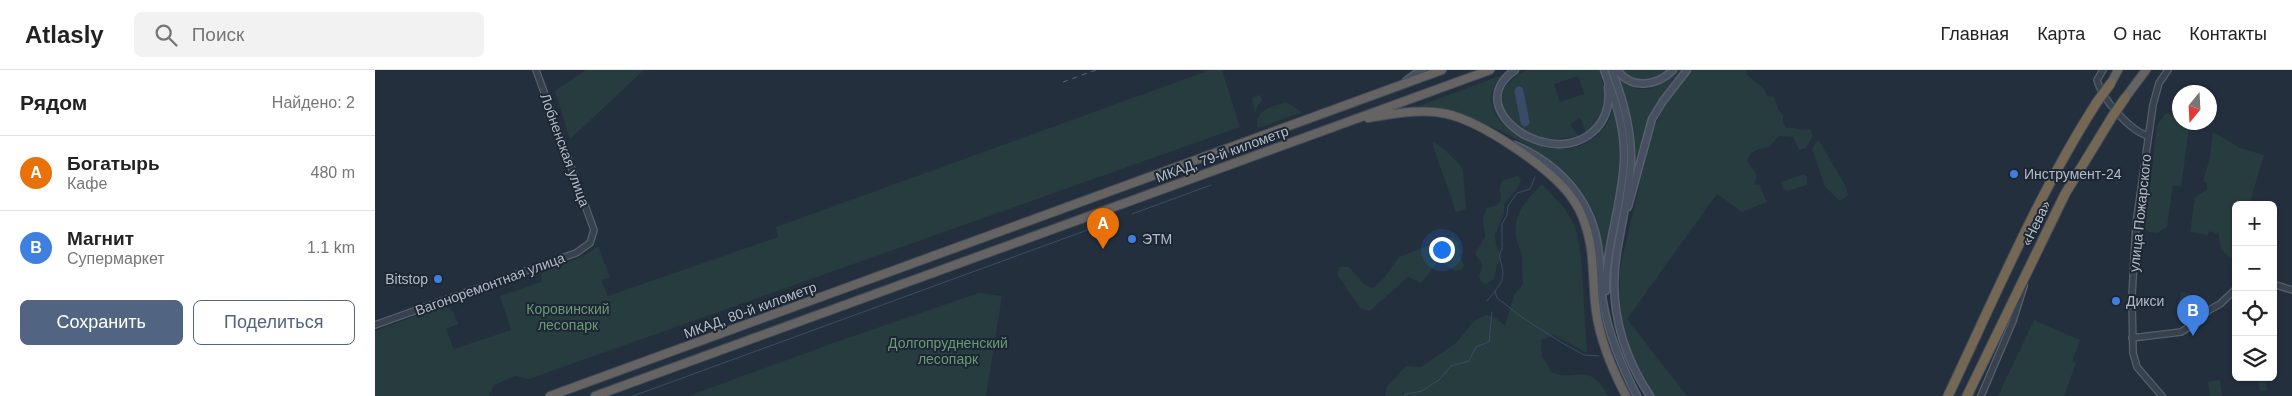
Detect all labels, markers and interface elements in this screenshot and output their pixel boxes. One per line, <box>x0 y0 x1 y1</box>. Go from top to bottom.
search box <box>134 12 484 57</box>
text: Atlasly <box>25 21 104 48</box>
icon: search <box>152 21 180 49</box>
text: Поиск <box>192 24 244 45</box>
text: Главная <box>1941 24 2009 44</box>
text: Карта <box>2037 24 2085 44</box>
text: О нас <box>2113 24 2161 44</box>
text: Контакты <box>2189 24 2267 44</box>
north arrow <box>2172 85 2217 130</box>
text: Рядом <box>20 91 87 114</box>
street label: Лобненская улица <box>537 91 593 209</box>
text: Найдено: 2 <box>272 94 355 111</box>
street label: МКАД, 79-й километр <box>1153 122 1291 185</box>
text: Богатырь <box>67 153 160 174</box>
street label: улица Пожарского <box>2126 153 2154 273</box>
text: A <box>30 164 42 181</box>
text: 480 m <box>311 164 355 181</box>
place label: Инструмент-24 <box>2024 166 2122 182</box>
marker: Инструмент-24 <box>2008 168 2020 180</box>
text: Кафе <box>67 175 107 192</box>
street label: «Нева» <box>2018 197 2054 248</box>
map controls <box>2232 201 2277 381</box>
button: + <box>2232 201 2277 246</box>
pin: A <box>1087 208 1119 249</box>
text: Магнит <box>67 228 134 249</box>
place label: ЭТМ <box>1142 231 1172 247</box>
marker: ЭТМ <box>1126 233 1138 245</box>
your location <box>1429 237 1455 263</box>
text: B <box>30 239 42 256</box>
text: 1.1 km <box>307 239 355 256</box>
button: − <box>2232 246 2277 291</box>
street label: Вагоноремонтная улица <box>413 249 567 319</box>
text: Супермаркет <box>67 250 165 267</box>
place label: Bitstop <box>385 271 428 287</box>
marker: Bitstop <box>432 273 444 285</box>
street label: МКАД, 80-й километр <box>681 278 819 341</box>
button: locate <box>2232 291 2277 336</box>
place label: Дикси <box>2126 293 2164 309</box>
marker: Дикси <box>2110 295 2122 307</box>
pin: B <box>2177 295 2209 336</box>
button: Сохранить <box>20 300 183 345</box>
button: Поделиться <box>193 300 355 345</box>
park label: Коровинский лесопарк <box>526 301 610 333</box>
park label: Долгопрудненский лесопарк <box>888 335 1008 367</box>
button: layers <box>2232 336 2277 381</box>

